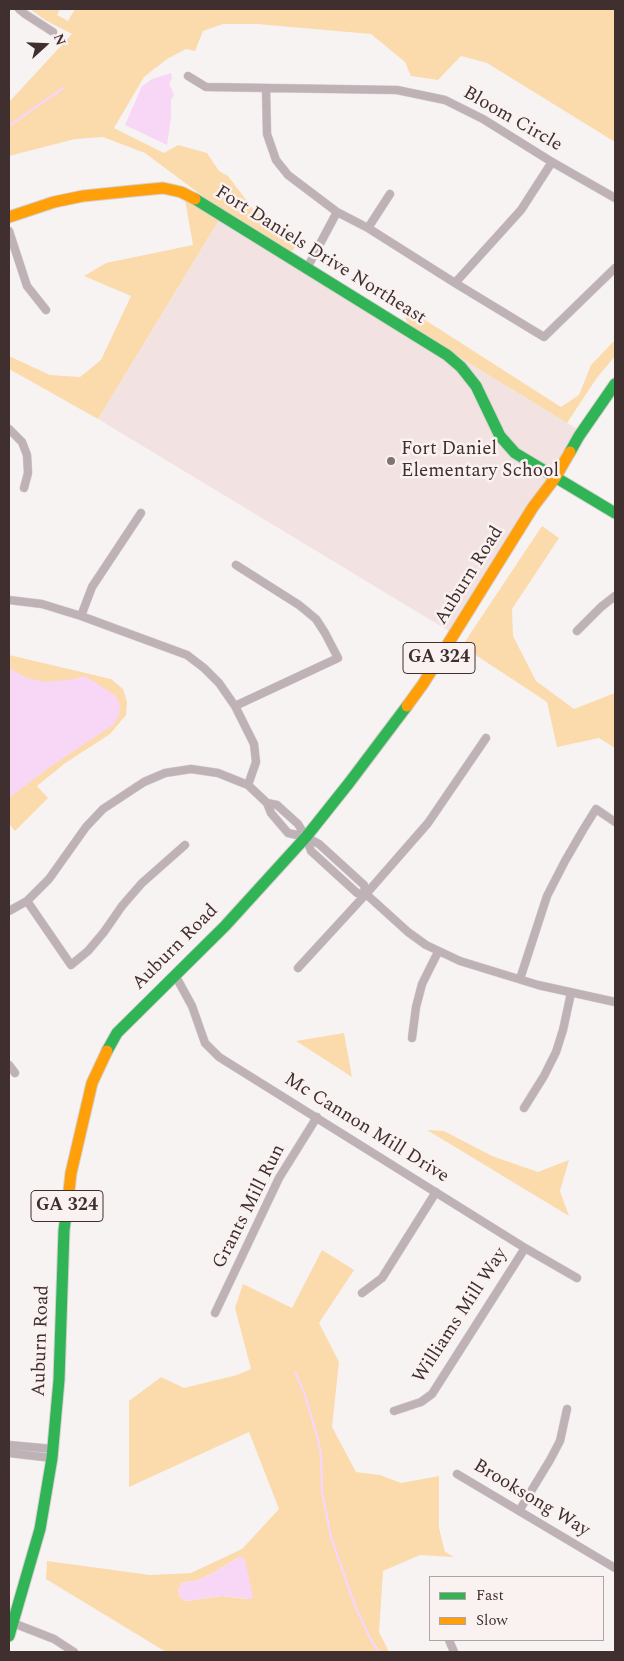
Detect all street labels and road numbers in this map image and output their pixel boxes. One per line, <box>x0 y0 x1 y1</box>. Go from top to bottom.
street label: Bloom Circle <box>458 82 566 158</box>
street label: Fort Daniels Drive Northeast <box>210 182 430 330</box>
street label: Auburn Road <box>431 522 509 630</box>
road number: GA 324 <box>403 642 475 674</box>
street label: Auburn Road <box>128 900 224 996</box>
street label: Mc Cannon Mill Drive <box>279 1069 453 1189</box>
street label: Grants Mill Run <box>209 1141 291 1273</box>
road number: GA 324 <box>31 1190 103 1222</box>
street label: Williams Mill Way <box>409 1244 513 1388</box>
street label: Auburn Road <box>29 1285 55 1397</box>
street label: Brooksong Way <box>469 1455 593 1543</box>

